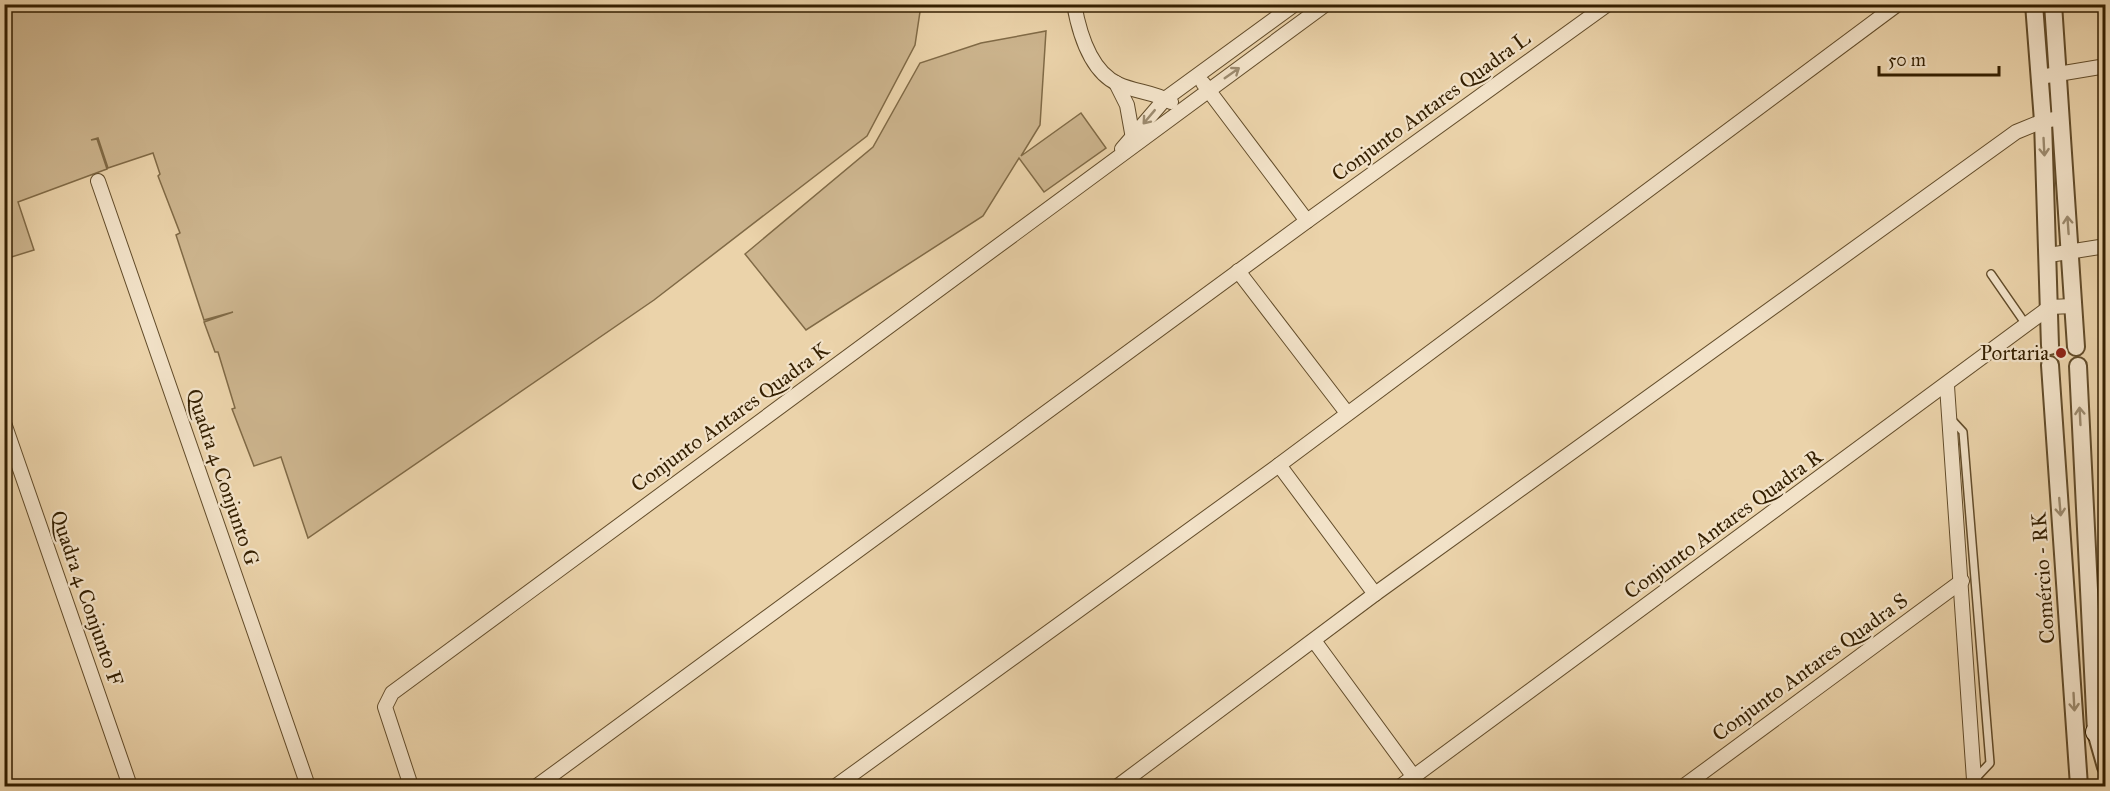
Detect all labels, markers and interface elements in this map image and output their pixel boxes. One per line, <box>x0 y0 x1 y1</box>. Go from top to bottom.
street label: Conjunto Antares Quadra L <box>1327 25 1536 187</box>
scale bar <box>1879 39 1999 77</box>
text: 50 m <box>1888 49 1926 71</box>
one-way arrow <box>1223 67 1240 79</box>
one-way arrow <box>1143 109 1156 125</box>
one-way arrow <box>2039 136 2050 156</box>
one-way arrow <box>2063 216 2074 236</box>
street label: Conjunto Antares Quadra K <box>626 336 835 498</box>
place label: Portaria <box>1980 340 2049 366</box>
marker: Portaria <box>2054 346 2068 360</box>
street label: Quadra 4 Conjunto G <box>181 385 265 569</box>
one-way arrow <box>2075 406 2086 426</box>
street label: Conjunto Antares Quadra R <box>1619 443 1828 605</box>
one-way arrow <box>2055 497 2066 517</box>
street label: Quadra 4 Conjunto F <box>45 507 129 689</box>
street label: Comércio - RK <box>2025 510 2061 645</box>
street label: Conjunto Antares Quadra S <box>1707 587 1913 747</box>
one-way arrow <box>2069 691 2080 711</box>

